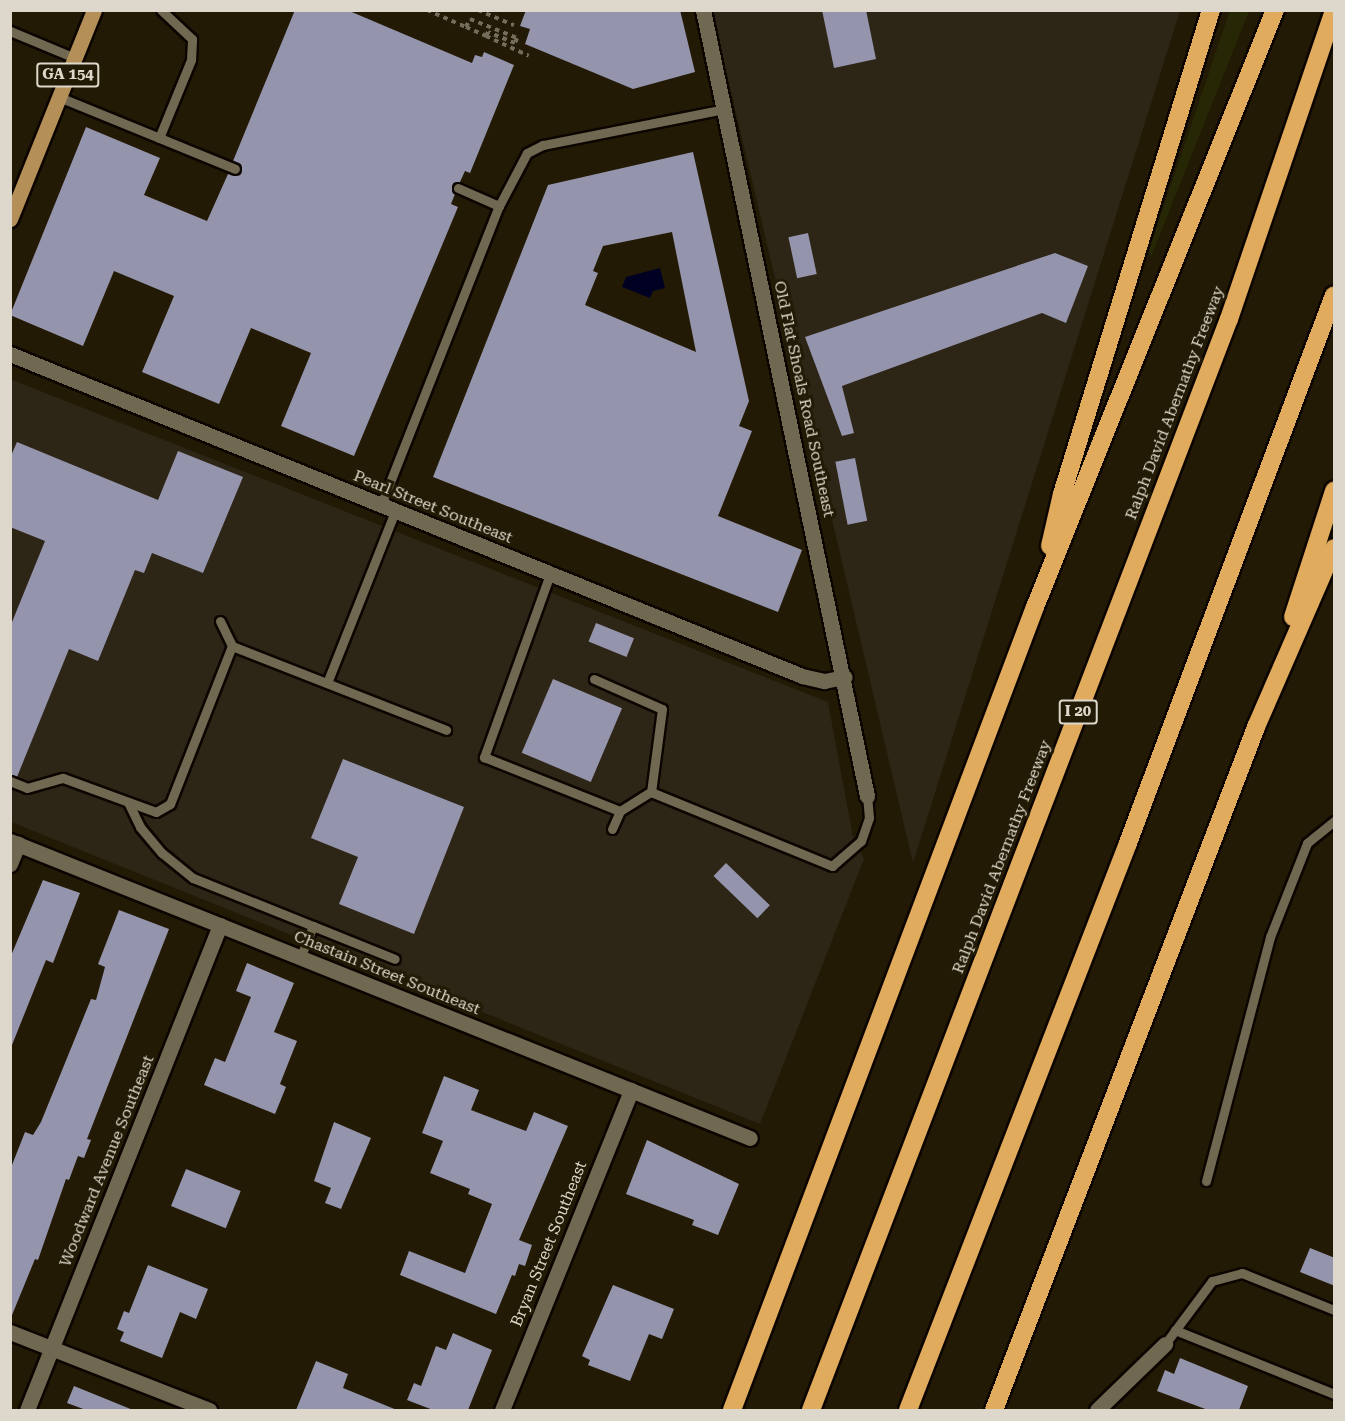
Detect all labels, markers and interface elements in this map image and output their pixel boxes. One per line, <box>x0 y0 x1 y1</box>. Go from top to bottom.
road number: GA 154 <box>35 63 101 87</box>
street label: Old Flat Shoals Road Southeast <box>770 279 838 519</box>
street label: Ralph David Abernathy Freeway <box>1122 284 1228 522</box>
street label: Pearl Street Southeast <box>351 466 515 548</box>
road number: I 20 <box>1058 700 1098 724</box>
street label: Ralph David Abernathy Freeway <box>949 738 1055 976</box>
street label: Chastain Street Southeast <box>291 927 483 1019</box>
street label: Woodward Avenue Southeast <box>56 1052 158 1270</box>
street label: Bryan Street Southeast <box>507 1158 591 1330</box>

